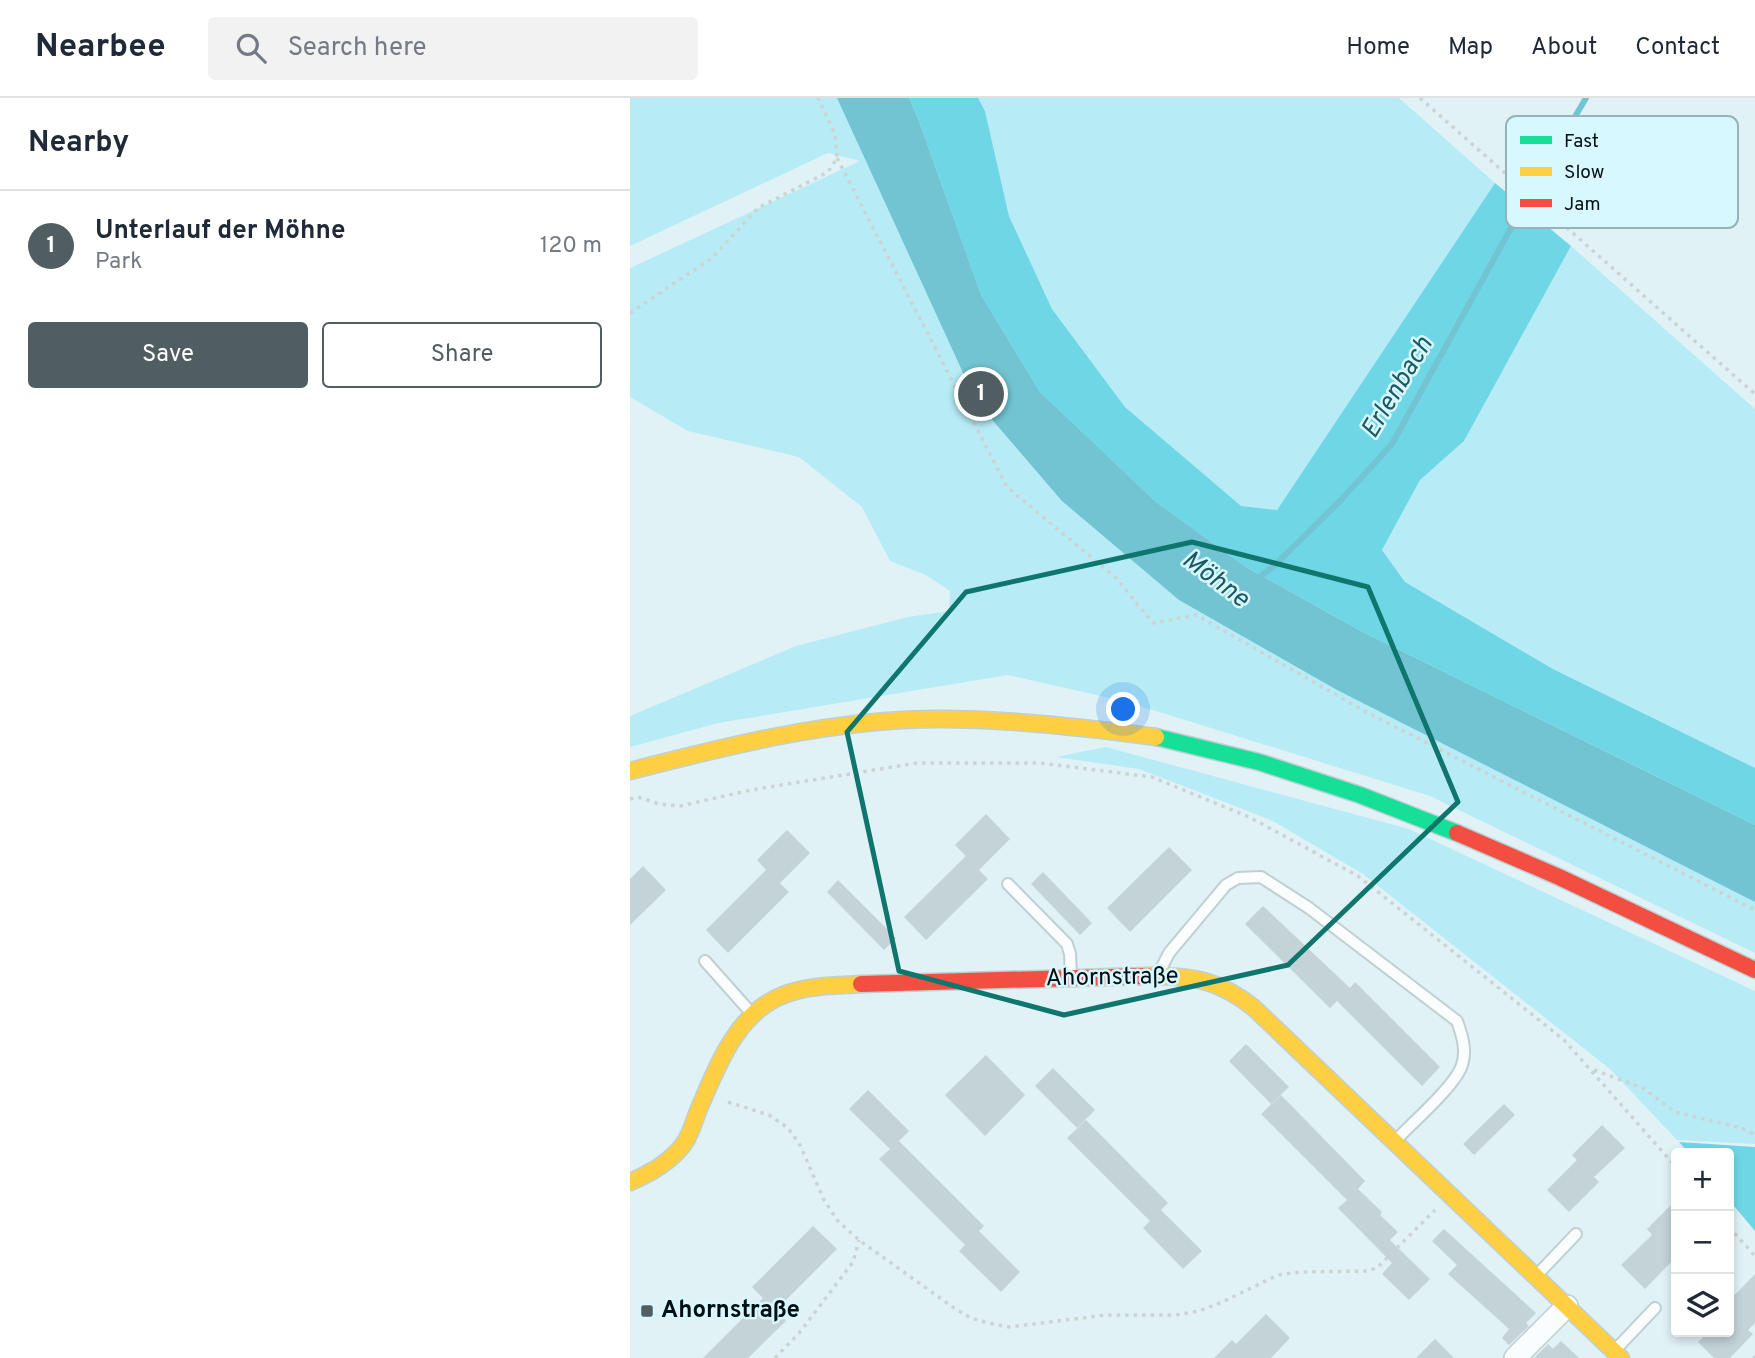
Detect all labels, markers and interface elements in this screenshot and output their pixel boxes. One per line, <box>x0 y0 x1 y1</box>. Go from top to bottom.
search box <box>208 17 698 80</box>
text: Nearbee <box>35 27 166 69</box>
icon: search <box>232 29 270 67</box>
text: Search here <box>288 32 427 65</box>
text: Home <box>1346 33 1410 63</box>
text: Map <box>1448 33 1493 63</box>
text: About <box>1531 33 1597 63</box>
text: Contact <box>1635 33 1720 63</box>
legend <box>1506 116 1738 228</box>
text: Nearby <box>28 125 129 162</box>
text: Fast <box>1564 130 1599 154</box>
text: Slow <box>1564 161 1604 185</box>
text: Jam <box>1564 193 1601 217</box>
text: Unterlauf der Möhne <box>95 215 345 248</box>
text: 1 <box>46 232 56 261</box>
text: 120 m <box>540 232 602 261</box>
text: Park <box>95 248 142 277</box>
button: Save <box>28 322 308 388</box>
button: Share <box>322 322 602 388</box>
water label: Erlenbach <box>1355 331 1441 445</box>
pin: 1 <box>958 368 1004 420</box>
water label: Möhne <box>1175 544 1256 616</box>
your location <box>1106 692 1140 726</box>
street label: Ahornstraße <box>1045 962 1179 994</box>
map controls <box>1671 1148 1734 1337</box>
button: + <box>1671 1148 1734 1211</box>
button: − <box>1671 1211 1734 1274</box>
button: layers <box>1671 1274 1734 1337</box>
place label: Ahornstraße <box>661 1296 800 1326</box>
marker: Ahornstraße <box>639 1303 655 1319</box>

